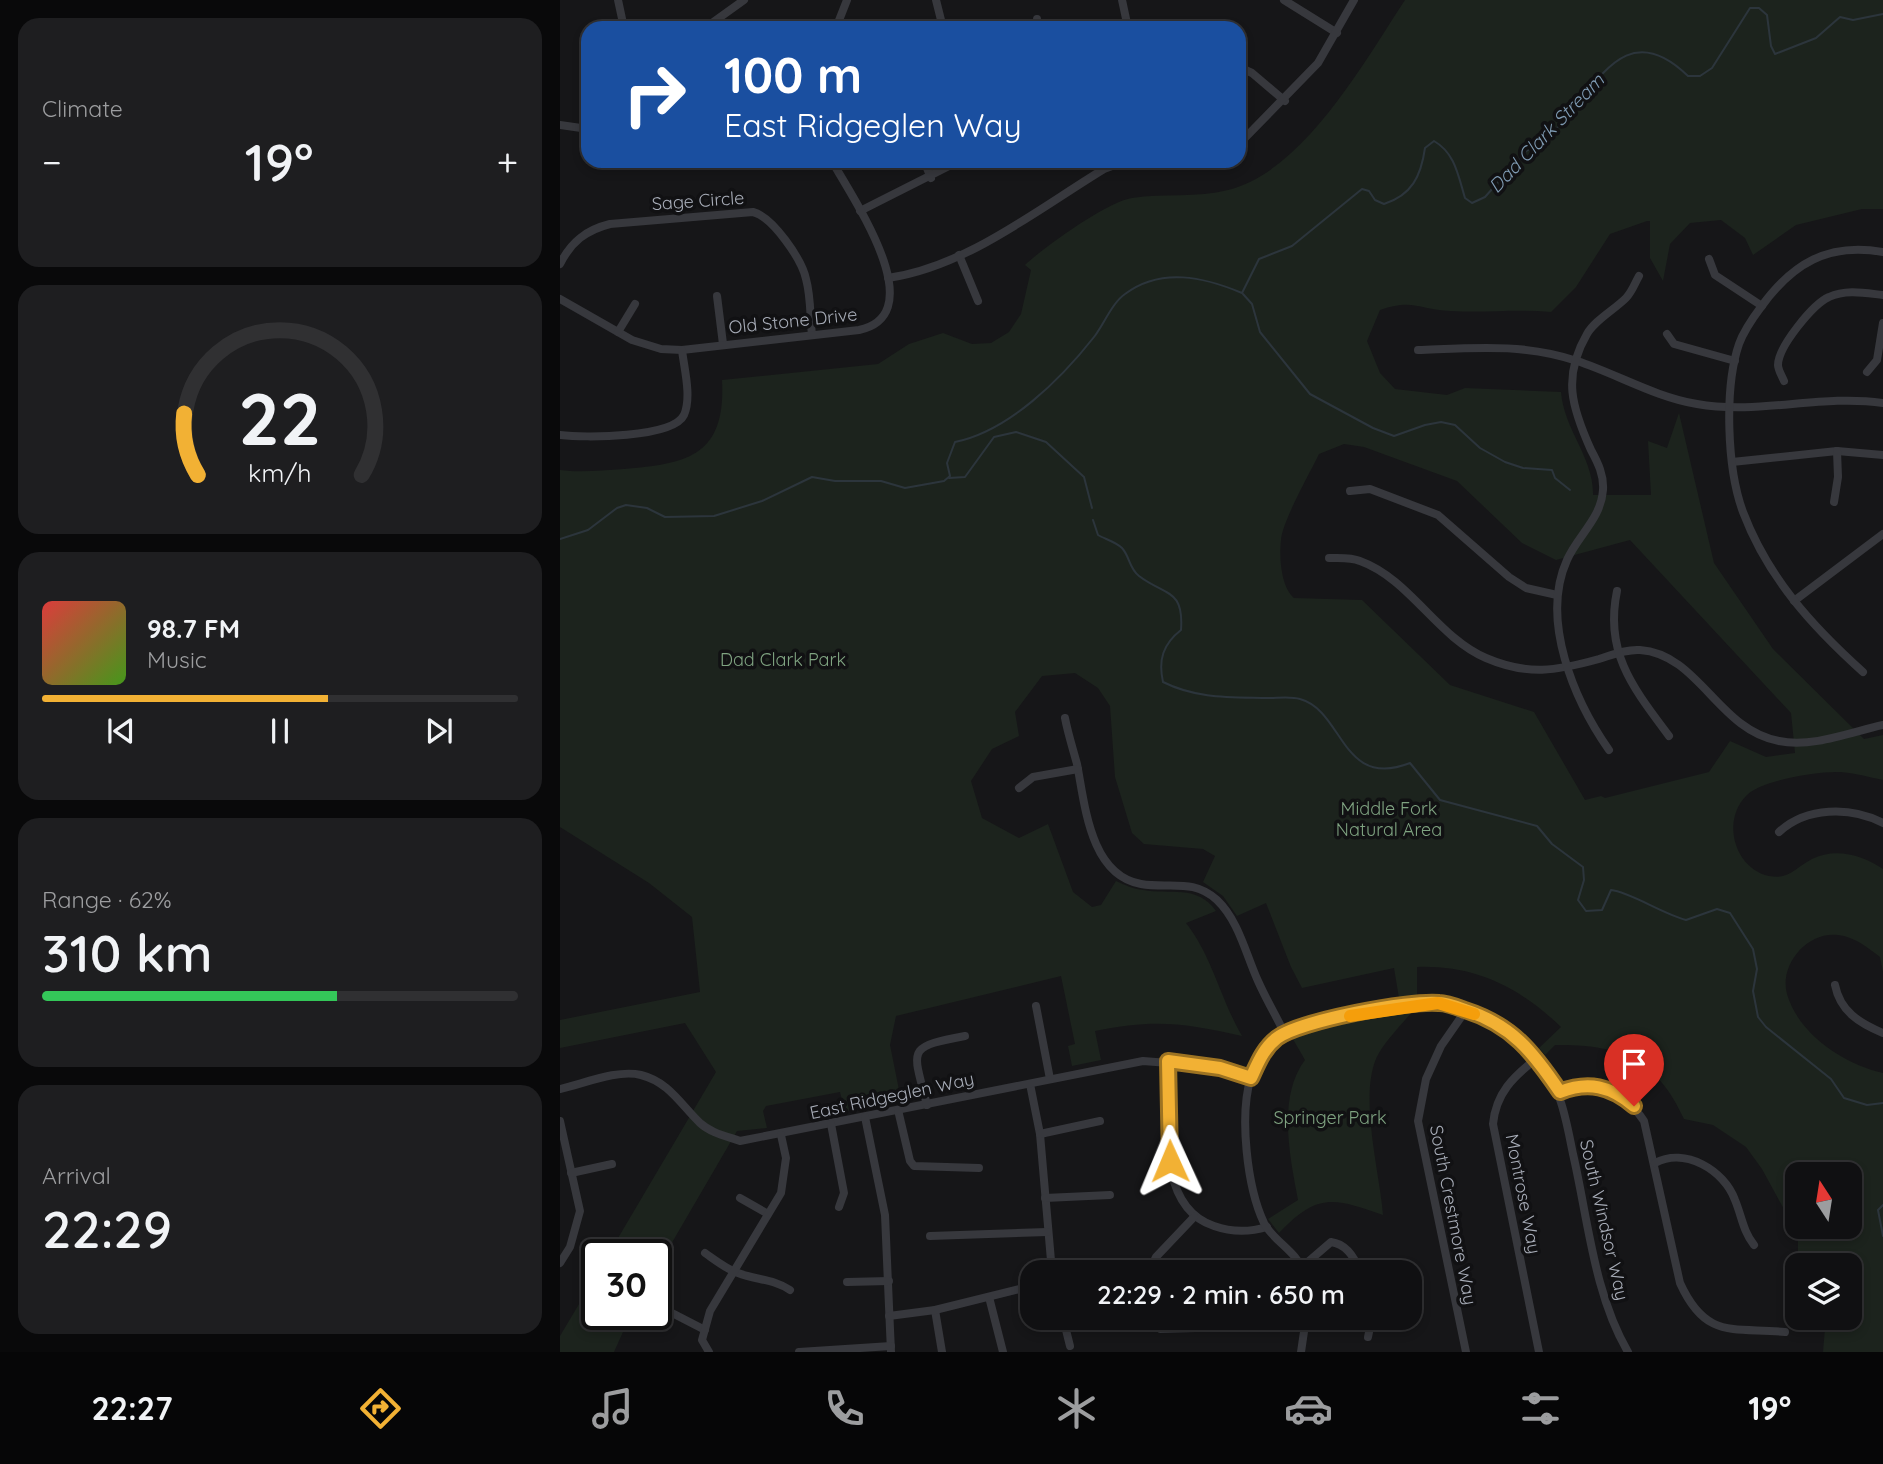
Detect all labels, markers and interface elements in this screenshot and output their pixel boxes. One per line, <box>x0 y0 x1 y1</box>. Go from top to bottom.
text: 100 m <box>724 44 862 105</box>
icon: right <box>609 49 700 140</box>
water label: Dad Clark Stream <box>1483 68 1609 198</box>
text: Climate <box>42 94 123 123</box>
text: East Ridgeglen Way <box>724 105 1022 145</box>
text: 19° <box>245 129 314 194</box>
text: − <box>42 138 62 186</box>
text: + <box>497 138 518 186</box>
street label: Sage Circle <box>651 186 745 215</box>
street label: Old Stone Drive <box>727 302 858 339</box>
text: 22 <box>239 373 321 464</box>
text: km/h <box>248 457 312 488</box>
text: 98.7 FM <box>147 612 240 645</box>
text: Music <box>147 645 207 674</box>
park label: Dad Clark Park <box>720 648 846 671</box>
icon: previous <box>102 712 140 750</box>
icon: pause <box>261 712 299 750</box>
icon: next <box>420 712 458 750</box>
park label: Middle Fork Natural Area <box>1336 797 1442 841</box>
text: Range · 62% <box>42 885 172 914</box>
text: 310 km <box>42 920 213 985</box>
pin <box>1604 1034 1664 1106</box>
icon: arrive <box>1615 1045 1653 1083</box>
street label: East Ridgeglen Way <box>808 1067 976 1124</box>
park label: Springer Park <box>1273 1106 1387 1129</box>
street label: South Crestmore Way <box>1425 1123 1482 1307</box>
position arrow <box>1133 1124 1207 1198</box>
street label: Montrose Way <box>1501 1132 1546 1256</box>
street label: South Windsor Way <box>1575 1137 1634 1303</box>
text: Arrival <box>42 1161 111 1190</box>
north arrow <box>1785 1162 1862 1239</box>
map controls <box>1785 1162 1862 1330</box>
text: 22:29 <box>42 1196 172 1261</box>
speed limit sign: 30 <box>581 1239 672 1330</box>
button: layers <box>1785 1253 1862 1330</box>
text: 22:29 · 2 min · 650 m <box>1097 1278 1345 1311</box>
icon: directions <box>356 1384 405 1433</box>
icon: music <box>588 1384 637 1433</box>
icon: phone <box>820 1384 869 1433</box>
icon: climate <box>1052 1384 1101 1433</box>
icon: car <box>1284 1384 1333 1433</box>
icon: filters <box>1516 1384 1565 1433</box>
text: 22:27 <box>92 1388 172 1428</box>
text: 19° <box>1748 1388 1791 1428</box>

